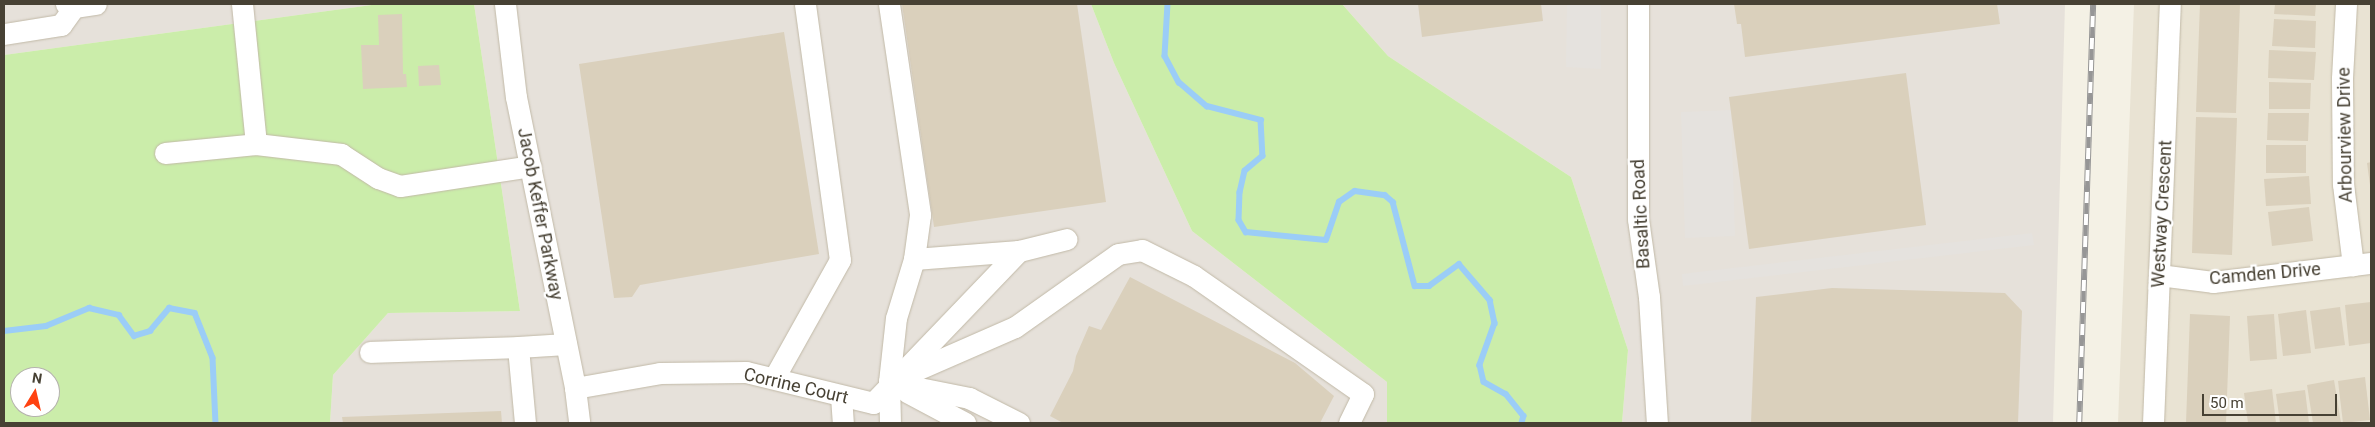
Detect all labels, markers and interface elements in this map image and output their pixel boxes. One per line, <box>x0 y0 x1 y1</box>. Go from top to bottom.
street label: Arbourview Drive <box>2333 67 2357 203</box>
street label: Jacob Keffer Parkway <box>513 126 567 302</box>
street label: Westway Crescent <box>2147 140 2177 288</box>
street label: Basaltic Road <box>1627 159 1655 269</box>
street label: Camden Drive <box>2208 258 2322 290</box>
street label: Corrine Court <box>742 363 850 409</box>
north arrow <box>10 367 60 417</box>
text: N <box>31 369 43 387</box>
scale bar <box>2205 384 2340 416</box>
text: 50 m <box>2210 394 2244 412</box>

